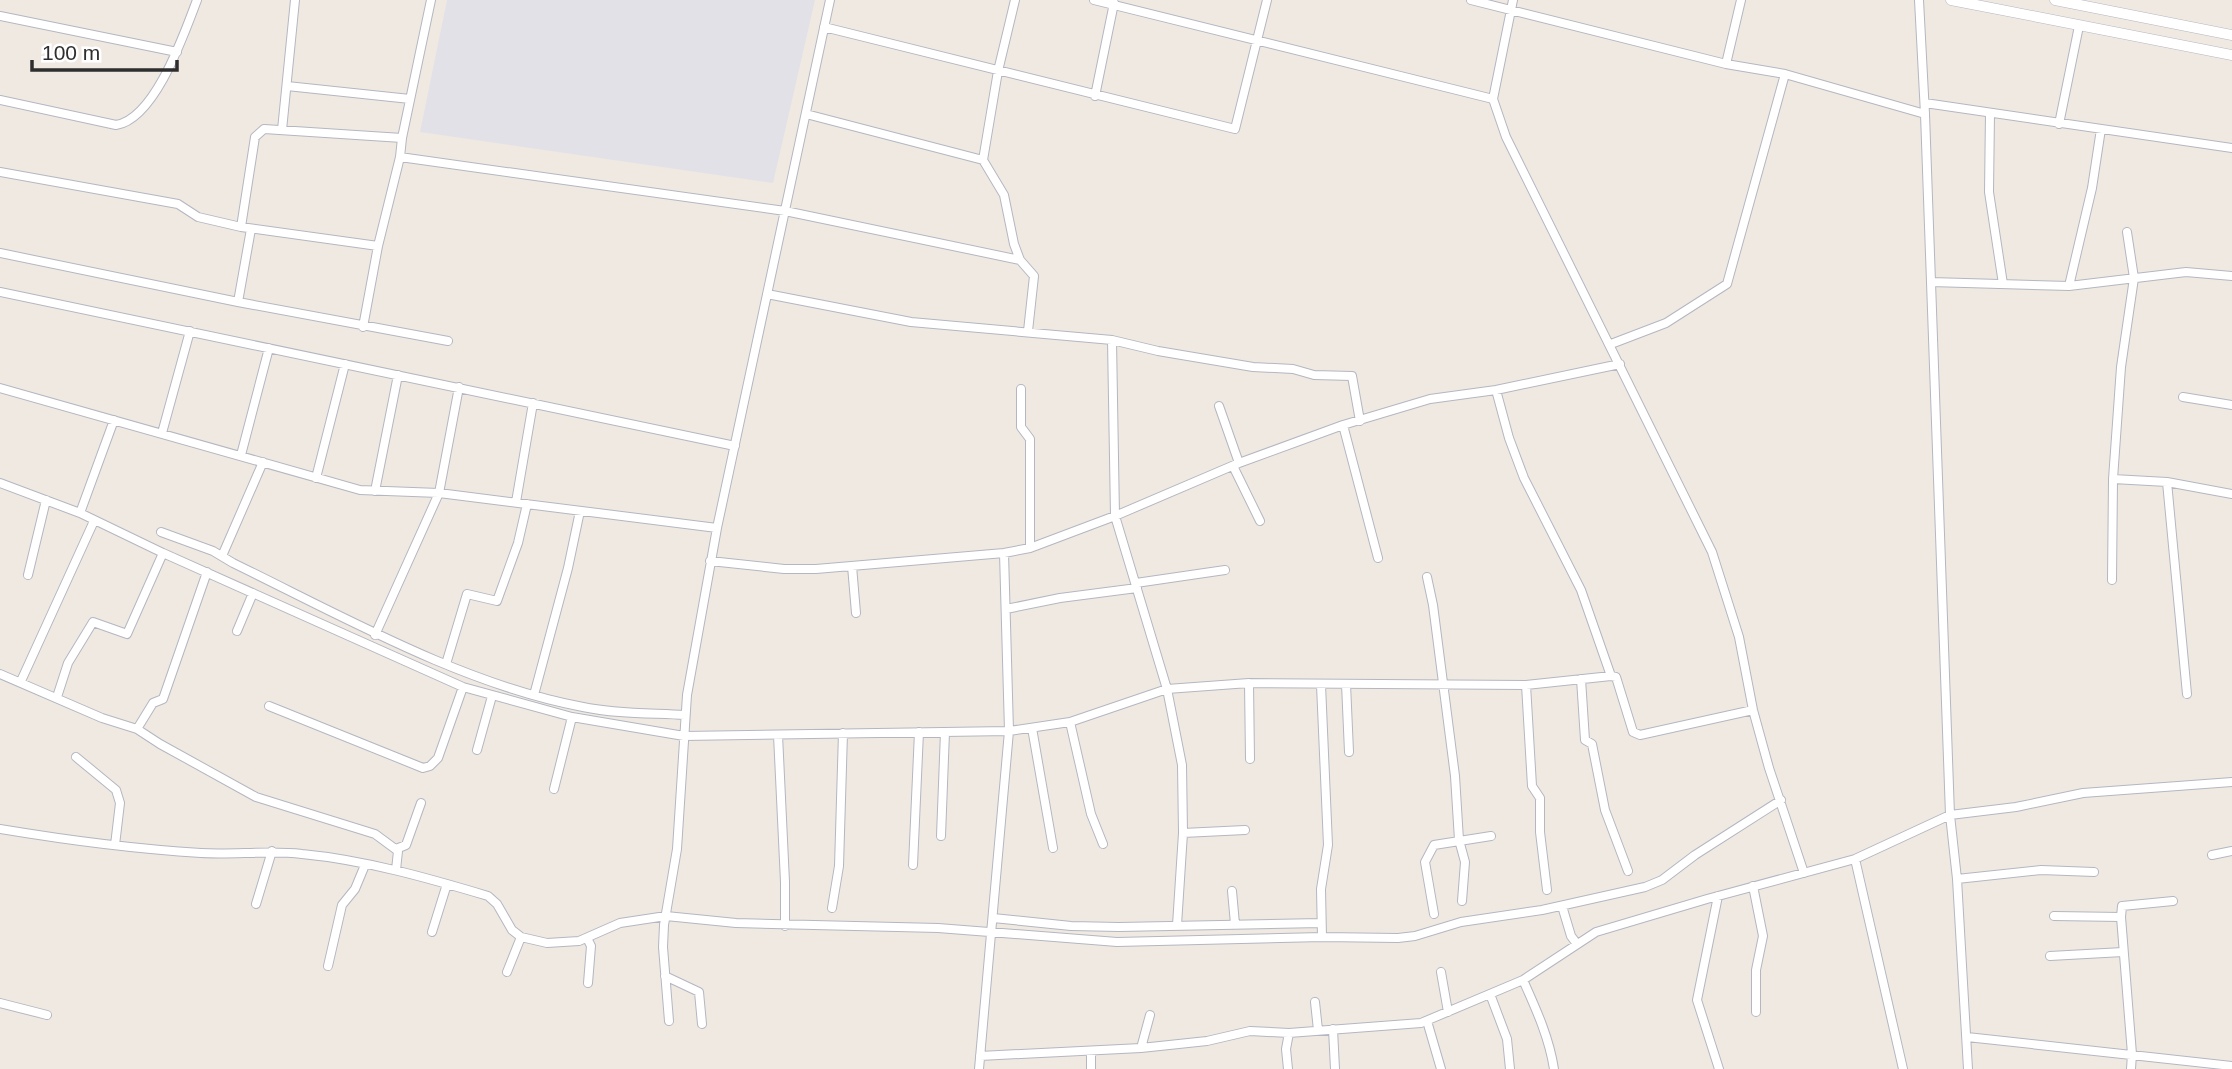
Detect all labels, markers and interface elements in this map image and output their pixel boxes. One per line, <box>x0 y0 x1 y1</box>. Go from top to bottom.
scale bar <box>32 28 177 72</box>
text: 100 m <box>42 41 100 64</box>

